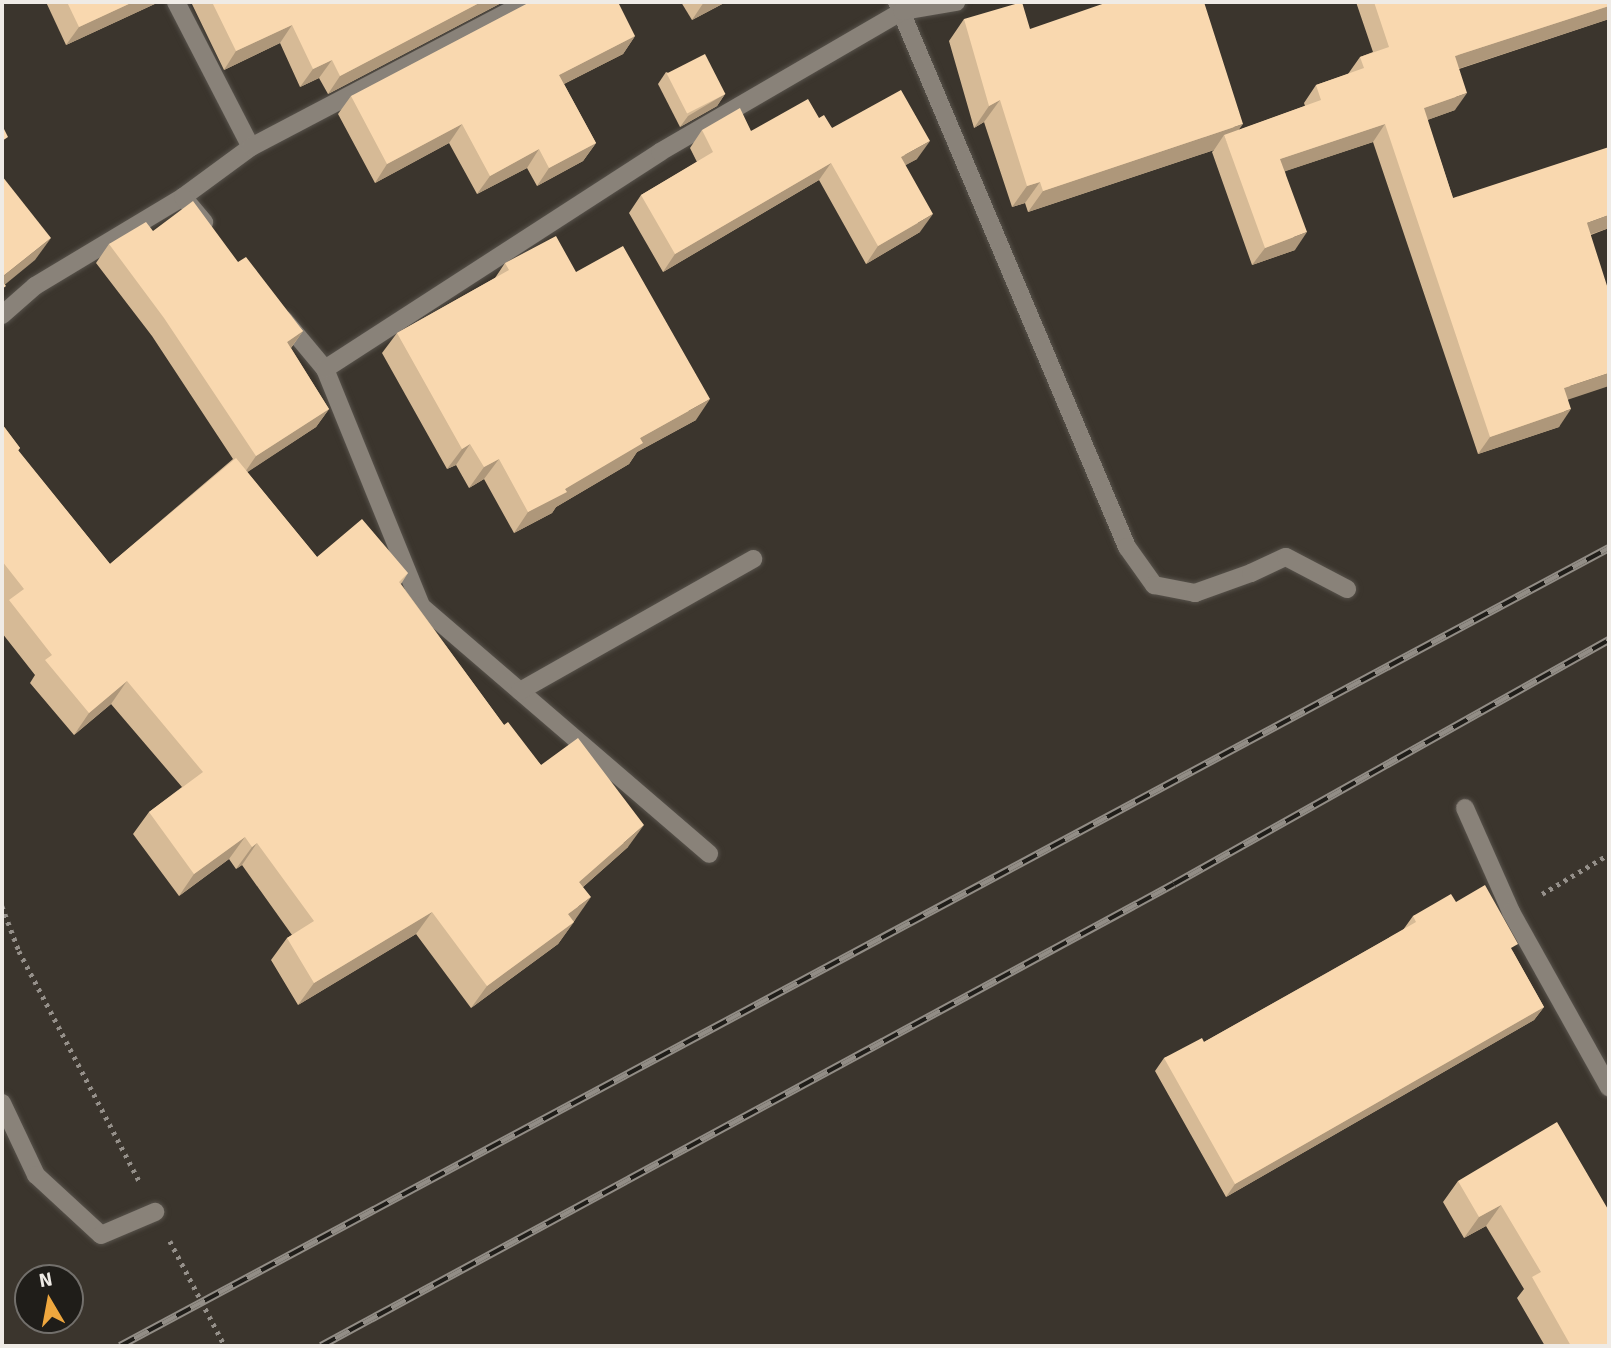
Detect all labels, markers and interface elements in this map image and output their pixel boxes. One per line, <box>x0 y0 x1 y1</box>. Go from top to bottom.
north arrow <box>14 1264 84 1334</box>
text: N <box>37 1267 54 1293</box>

